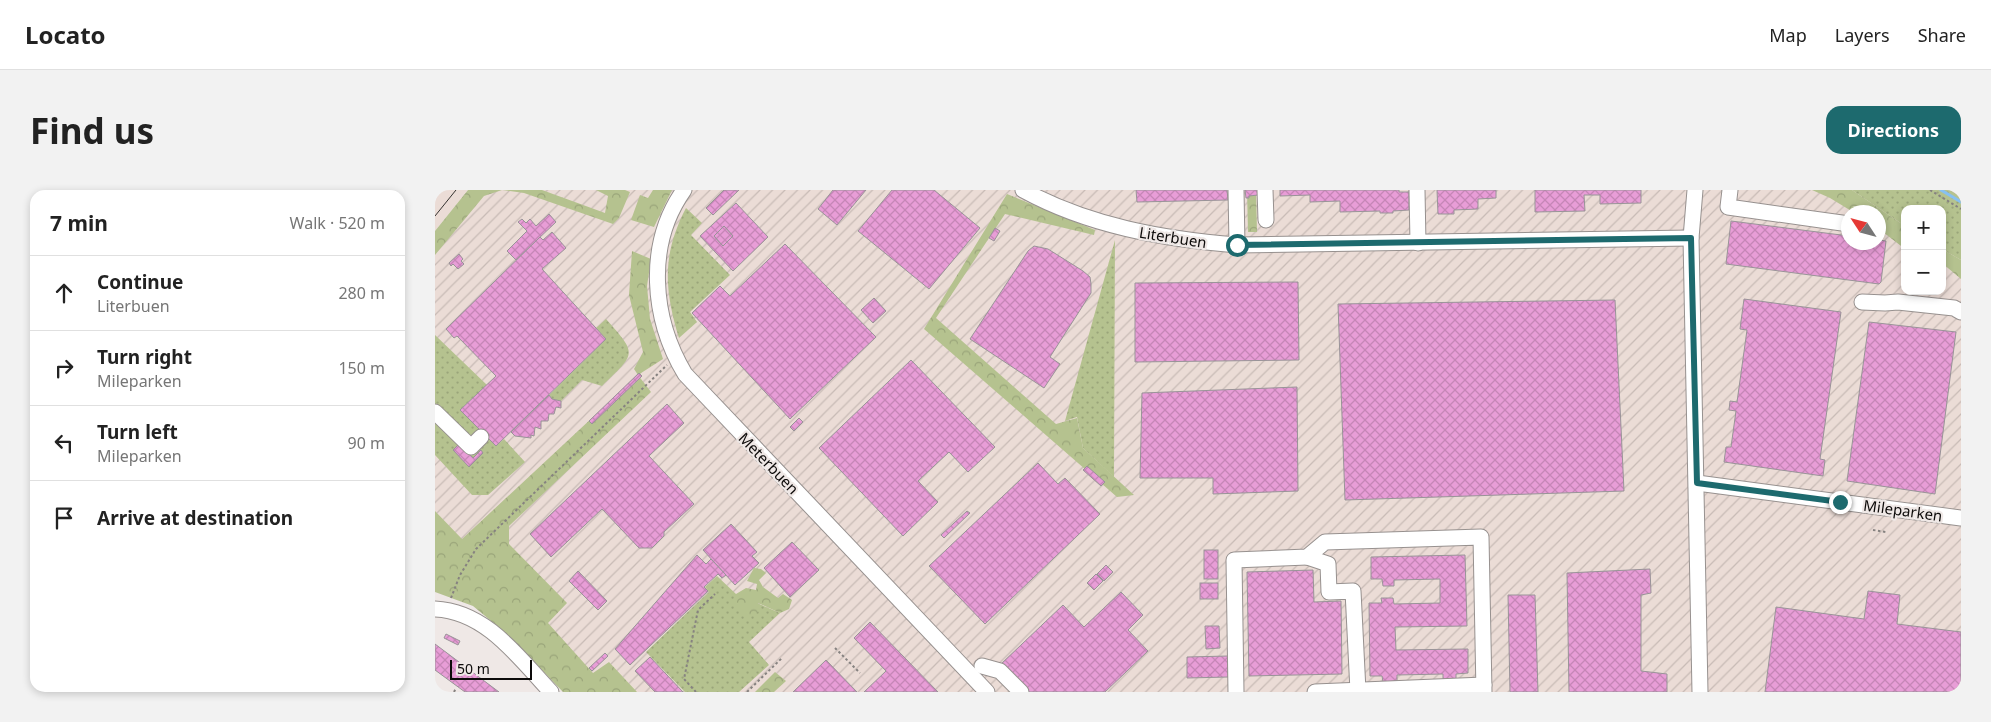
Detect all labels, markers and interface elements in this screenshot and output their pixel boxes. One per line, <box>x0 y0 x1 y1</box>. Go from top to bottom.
text: Locato <box>25 18 106 51</box>
text: Map <box>1769 23 1807 47</box>
text: Layers <box>1835 23 1890 47</box>
text: Share <box>1918 23 1966 47</box>
button: Directions <box>1826 106 1961 154</box>
text: Find us <box>30 107 154 154</box>
north arrow <box>1841 205 1886 250</box>
map controls <box>1901 205 1946 295</box>
button: + <box>1901 205 1946 250</box>
text: 7 min <box>50 209 108 237</box>
text: Walk · 520 m <box>290 212 385 234</box>
street label: Literbuen <box>1138 222 1208 252</box>
route start <box>1226 234 1249 257</box>
button: − <box>1901 250 1946 295</box>
text: Continue <box>97 269 183 295</box>
icon: ahead <box>50 279 78 307</box>
text: 280 m <box>338 282 385 304</box>
text: Literbuen <box>97 295 170 317</box>
text: Turn right <box>97 344 192 370</box>
icon: right <box>50 354 78 382</box>
text: 150 m <box>338 357 385 379</box>
text: Mileparken <box>97 370 182 392</box>
text: Turn left <box>97 419 178 445</box>
street label: Meterbuen <box>735 428 803 498</box>
icon: left <box>50 429 78 457</box>
text: 90 m <box>348 432 385 454</box>
text: Mileparken <box>97 445 182 467</box>
route end <box>1829 491 1852 514</box>
street label: Mileparken <box>1862 495 1944 525</box>
icon: arrive <box>50 504 78 532</box>
text: Arrive at destination <box>97 505 293 531</box>
scale bar <box>450 657 533 680</box>
text: 50 m <box>457 659 490 678</box>

